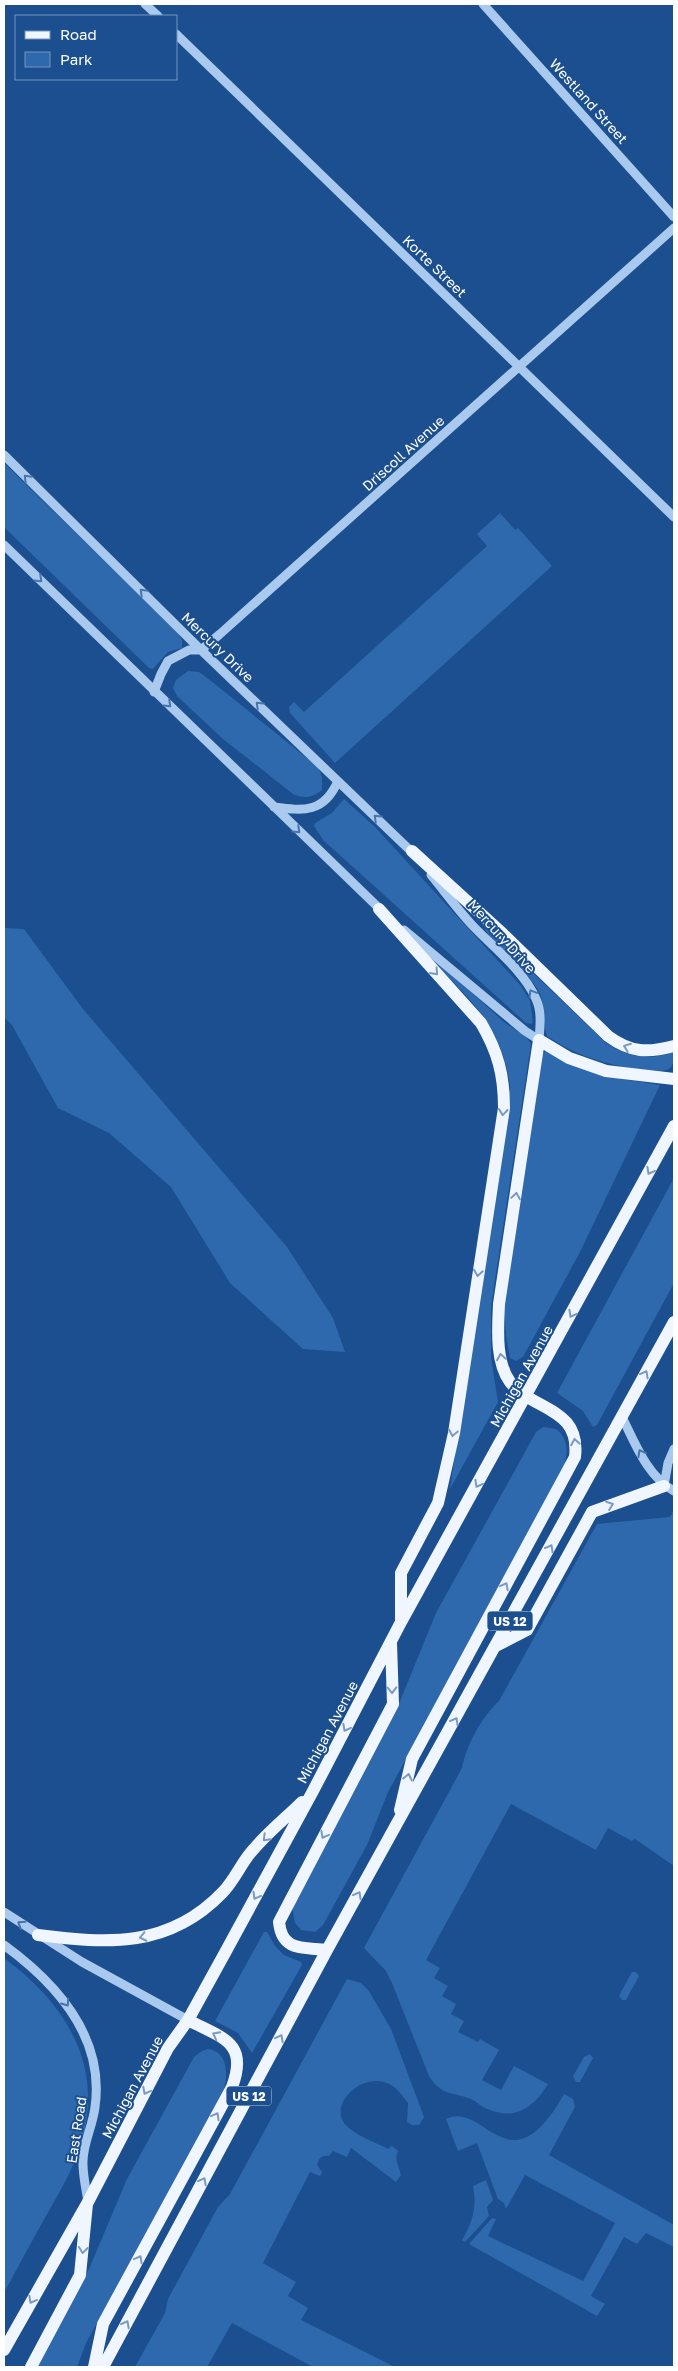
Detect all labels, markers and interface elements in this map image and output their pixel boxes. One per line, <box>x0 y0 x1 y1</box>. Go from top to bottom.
legend <box>15 15 178 80</box>
text: Road <box>60 25 97 43</box>
text: Park <box>60 50 93 68</box>
street label: Westland Street <box>546 55 632 147</box>
street label: Korte Street <box>400 231 470 301</box>
street label: Driscoll Avenue <box>359 412 447 494</box>
one-way arrow <box>24 475 33 484</box>
one-way arrow <box>33 573 42 582</box>
one-way arrow <box>139 589 148 598</box>
street label: Mercury Drive <box>178 608 258 686</box>
one-way arrow <box>162 699 171 708</box>
one-way arrow <box>256 702 265 711</box>
one-way arrow <box>374 814 383 823</box>
one-way arrow <box>291 824 300 833</box>
street label: Mercury Drive <box>464 896 540 976</box>
one-way arrow <box>429 966 438 975</box>
one-way arrow <box>529 990 539 999</box>
one-way arrow <box>623 1043 632 1053</box>
one-way arrow <box>498 1108 509 1116</box>
one-way arrow <box>646 1166 656 1175</box>
one-way arrow <box>510 1192 520 1200</box>
one-way arrow <box>474 1268 484 1277</box>
one-way arrow <box>568 1309 578 1318</box>
street label: Michigan Avenue <box>486 1322 556 1430</box>
one-way arrow <box>497 1353 507 1361</box>
one-way arrow <box>639 1370 649 1379</box>
one-way arrow <box>449 1429 459 1438</box>
one-way arrow <box>570 1438 580 1446</box>
one-way arrow <box>637 1449 647 1458</box>
one-way arrow <box>475 1479 485 1488</box>
one-way arrow <box>605 1501 614 1511</box>
one-way arrow <box>544 1544 554 1553</box>
one-way arrow <box>499 1583 509 1592</box>
road number: US 12 <box>488 1612 532 1630</box>
street label: Michigan Avenue <box>293 1678 361 1786</box>
one-way arrow <box>387 1686 397 1694</box>
one-way arrow <box>448 1717 458 1726</box>
one-way arrow <box>342 1722 352 1731</box>
one-way arrow <box>402 1773 413 1782</box>
one-way arrow <box>320 1830 330 1839</box>
one-way arrow <box>263 1832 272 1841</box>
one-way arrow <box>252 1890 262 1899</box>
one-way arrow <box>351 1892 361 1901</box>
one-way arrow <box>17 1920 26 1930</box>
one-way arrow <box>138 1931 147 1942</box>
one-way arrow <box>60 1997 69 2007</box>
one-way arrow <box>212 2031 221 2041</box>
street label: Michigan Avenue <box>98 2033 166 2141</box>
one-way arrow <box>274 2034 284 2043</box>
one-way arrow <box>142 2086 152 2095</box>
road number: US 12 <box>226 2086 272 2106</box>
street label: East Road <box>62 2096 90 2164</box>
one-way arrow <box>210 2112 220 2121</box>
one-way arrow <box>197 2177 207 2186</box>
one-way arrow <box>78 2247 89 2255</box>
one-way arrow <box>133 2255 143 2264</box>
one-way arrow <box>28 2295 38 2304</box>
one-way arrow <box>120 2321 130 2330</box>

